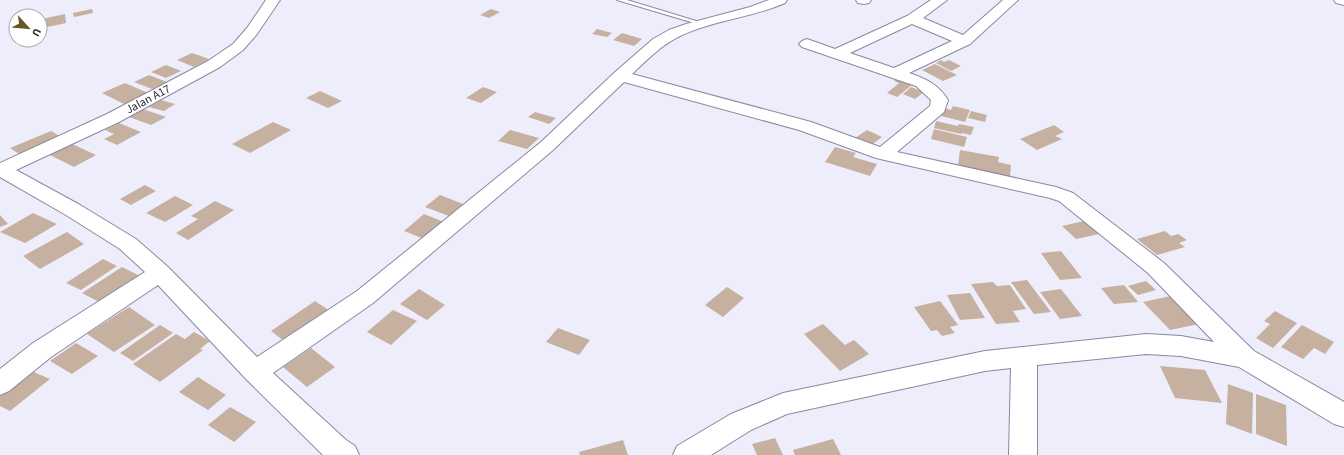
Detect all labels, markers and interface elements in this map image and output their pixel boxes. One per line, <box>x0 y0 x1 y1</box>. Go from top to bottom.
north arrow <box>8 8 48 48</box>
text: U <box>28 26 45 39</box>
street label: Jalan A17 <box>123 81 174 118</box>

